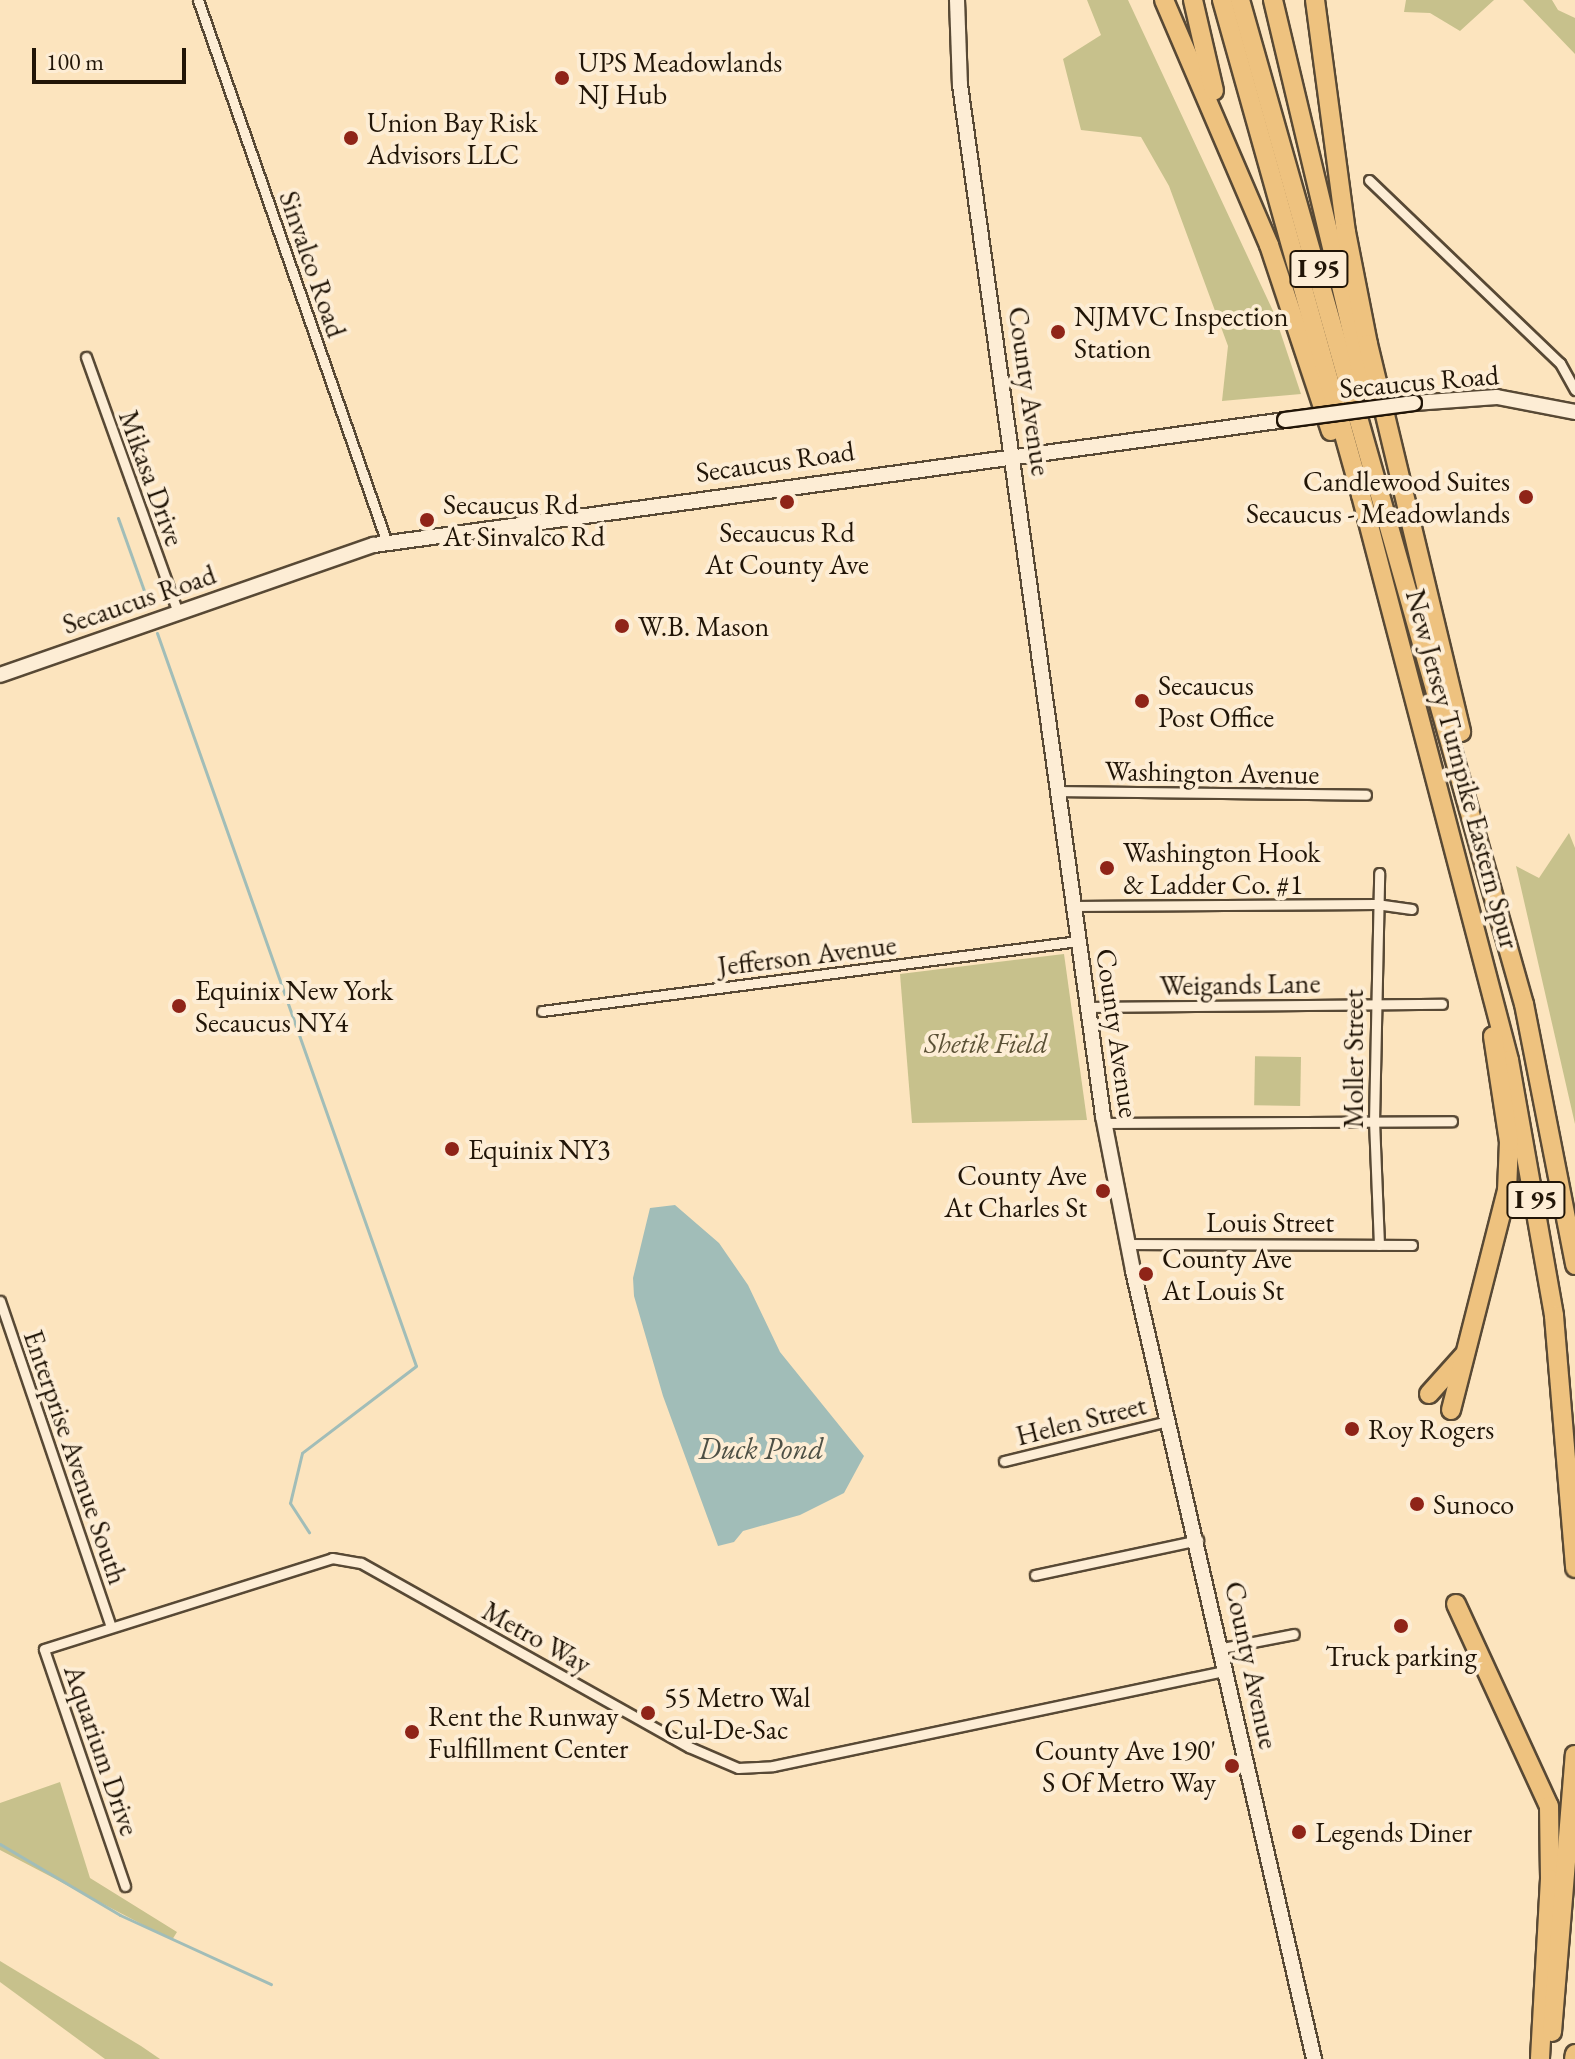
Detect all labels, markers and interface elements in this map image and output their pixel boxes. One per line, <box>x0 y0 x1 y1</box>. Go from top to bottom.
scale bar <box>36 32 190 82</box>
place label: UPS Meadowlands NJ Hub <box>578 45 782 111</box>
text: 100 m <box>46 46 104 77</box>
marker: UPS Meadowlands NJ Hub <box>553 69 571 87</box>
place label: Union Bay Risk Advisors LLC <box>367 105 538 171</box>
marker: Union Bay Risk Advisors LLC <box>342 129 360 147</box>
street label: Sinvalco Road <box>272 186 354 342</box>
road number: I 95 <box>1289 247 1349 291</box>
place label: NJMVC Inspection Station <box>1074 299 1288 365</box>
street label: County Avenue <box>1002 304 1058 478</box>
marker: NJMVC Inspection Station <box>1049 323 1067 341</box>
street label: Secaucus Road <box>1338 357 1500 405</box>
street label: Mikasa Drive <box>112 406 192 550</box>
street label: Secaucus Road <box>693 433 857 489</box>
place label: Candlewood Suites Secaucus - Meadowlands <box>1246 464 1510 530</box>
place label: Secaucus Rd At Sinvalco Rd <box>443 487 605 553</box>
marker: Candlewood Suites Secaucus - Meadowlands <box>1517 488 1535 506</box>
marker: Secaucus Rd At County Ave <box>778 493 796 511</box>
marker: Secaucus Rd At Sinvalco Rd <box>418 511 436 529</box>
place label: Secaucus Rd At County Ave <box>705 515 869 581</box>
street label: Secaucus Road <box>58 557 220 641</box>
street label: New Jersey Turnpike Eastern Spur <box>1399 586 1527 952</box>
place label: W.B. Mason <box>638 609 769 643</box>
marker: W.B. Mason <box>613 617 631 635</box>
place label: Secaucus Post Office <box>1158 668 1274 734</box>
marker: Secaucus Post Office <box>1133 692 1151 710</box>
street label: Washington Avenue <box>1104 753 1320 791</box>
place label: Washington Hook & Ladder Co. #1 <box>1123 835 1320 901</box>
marker: Washington Hook & Ladder Co. #1 <box>1098 859 1116 877</box>
street label: Jefferson Avenue <box>716 927 898 983</box>
street label: County Avenue <box>1090 946 1146 1120</box>
street label: Weigands Lane <box>1159 966 1321 1002</box>
place label: Equinix New York Secaucus NY4 <box>195 973 393 1039</box>
street label: Moller Street <box>1336 990 1370 1128</box>
marker: Equinix New York Secaucus NY4 <box>170 997 188 1015</box>
park label: Shetik Field <box>924 1026 1048 1060</box>
place label: Equinix NY3 <box>468 1132 610 1166</box>
marker: Equinix NY3 <box>443 1140 461 1158</box>
place label: County Ave At Charles St <box>944 1158 1087 1224</box>
road number: I 95 <box>1506 1178 1566 1222</box>
marker: County Ave At Charles St <box>1094 1182 1112 1200</box>
street label: Louis Street <box>1206 1205 1334 1239</box>
place label: County Ave At Louis St <box>1162 1241 1292 1307</box>
marker: County Ave At Louis St <box>1137 1265 1155 1283</box>
street label: Enterprise Avenue South <box>17 1325 135 1589</box>
street label: Helen Street <box>1012 1388 1150 1452</box>
place label: Roy Rogers <box>1368 1412 1494 1446</box>
marker: Roy Rogers <box>1343 1420 1361 1438</box>
water label: Duck Pond <box>698 1431 824 1467</box>
place label: Sunoco <box>1433 1487 1514 1521</box>
marker: Sunoco <box>1408 1495 1426 1513</box>
street label: County Avenue <box>1218 1578 1286 1752</box>
street label: Metro Way <box>477 1593 597 1681</box>
marker: Truck parking <box>1392 1617 1410 1635</box>
place label: Truck parking <box>1325 1639 1477 1673</box>
street label: Aquarium Drive <box>57 1660 147 1840</box>
place label: 55 Metro Wal Cul-De-Sac <box>664 1680 810 1746</box>
place label: Rent the Runway Fulfillment Center <box>428 1699 628 1765</box>
marker: 55 Metro Wal Cul-De-Sac <box>639 1704 657 1722</box>
marker: Rent the Runway Fulfillment Center <box>403 1723 421 1741</box>
place label: County Ave 190' S Of Metro Way <box>1035 1733 1216 1799</box>
marker: County Ave 190' S Of Metro Way <box>1223 1757 1241 1775</box>
place label: Legends Diner <box>1315 1815 1472 1849</box>
marker: Legends Diner <box>1290 1823 1308 1841</box>

